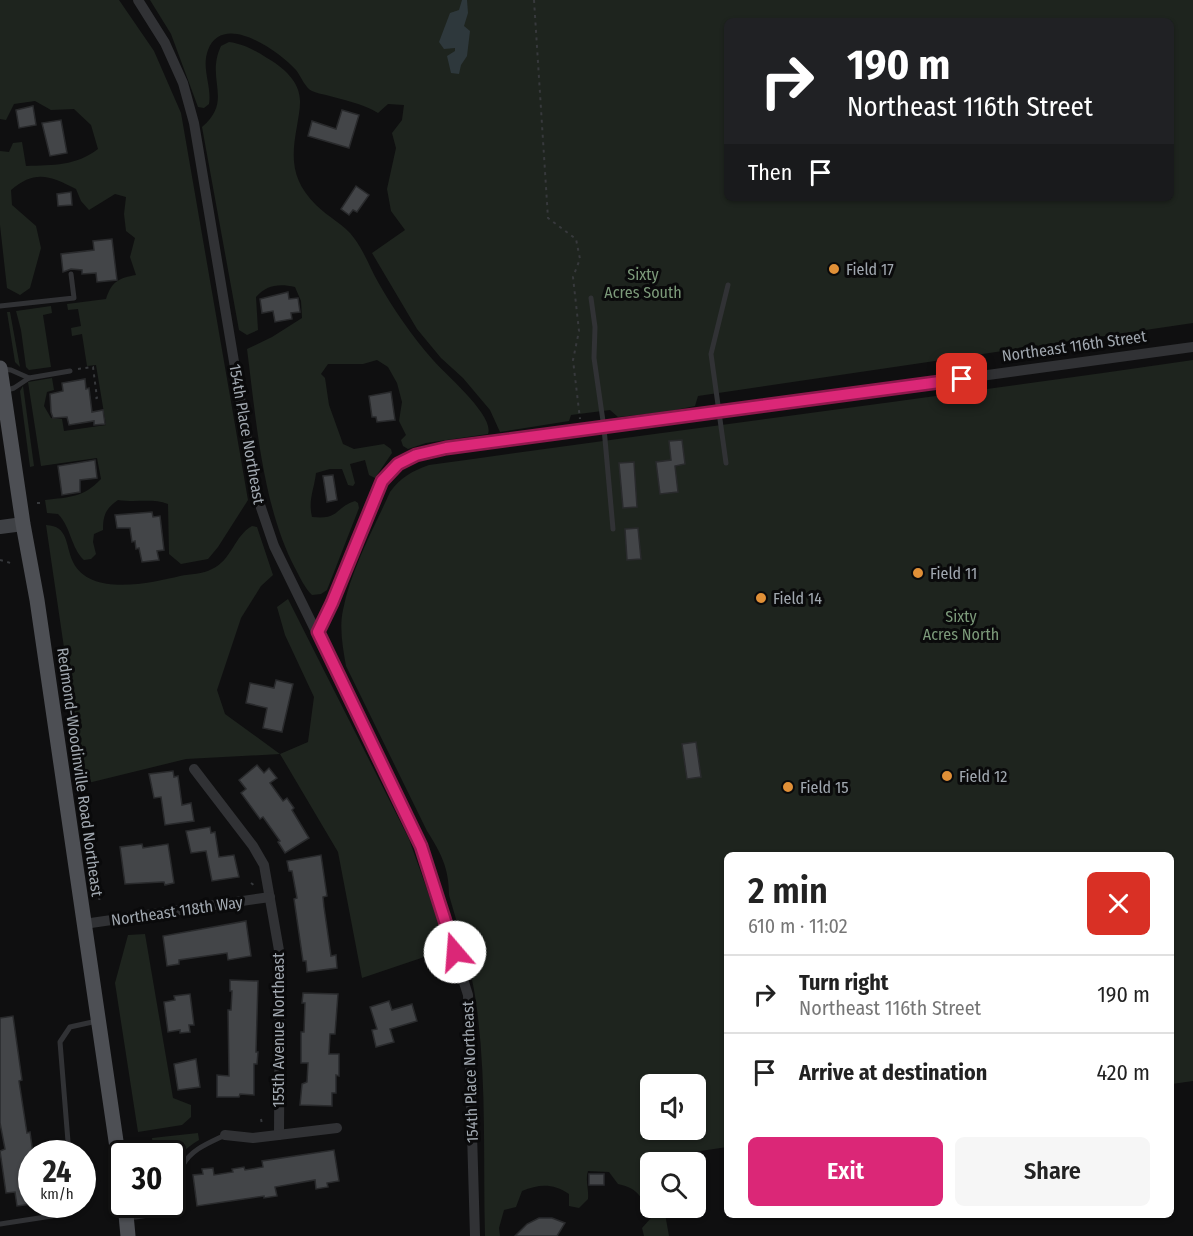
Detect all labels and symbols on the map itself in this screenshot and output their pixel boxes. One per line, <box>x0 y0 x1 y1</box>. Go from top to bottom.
place label: Field 17 <box>846 260 894 279</box>
marker: Field 17 <box>827 262 841 276</box>
park label: Sixty Acres South <box>604 265 682 302</box>
street label: Northeast 116th Street <box>1001 326 1148 366</box>
pin <box>936 353 987 404</box>
street label: 154th Place Northeast <box>225 362 269 506</box>
place label: Field 11 <box>930 564 977 583</box>
marker: Field 11 <box>911 566 925 580</box>
place label: Field 14 <box>773 589 822 608</box>
marker: Field 14 <box>754 591 768 605</box>
park label: Sixty Acres North <box>923 607 999 644</box>
street label: Redmond-Woodinville Road Northeast <box>53 646 107 898</box>
place label: Field 12 <box>959 767 1007 786</box>
marker: Field 12 <box>940 769 954 783</box>
place label: Field 15 <box>800 778 849 797</box>
marker: Field 15 <box>781 780 795 794</box>
street label: Northeast 118th Way <box>110 892 245 930</box>
position arrow <box>423 920 487 984</box>
street label: 155th Avenue Northeast <box>269 952 288 1107</box>
street label: 154th Place Northeast <box>458 1000 482 1143</box>
speed limit sign: 30 <box>108 1140 186 1218</box>

